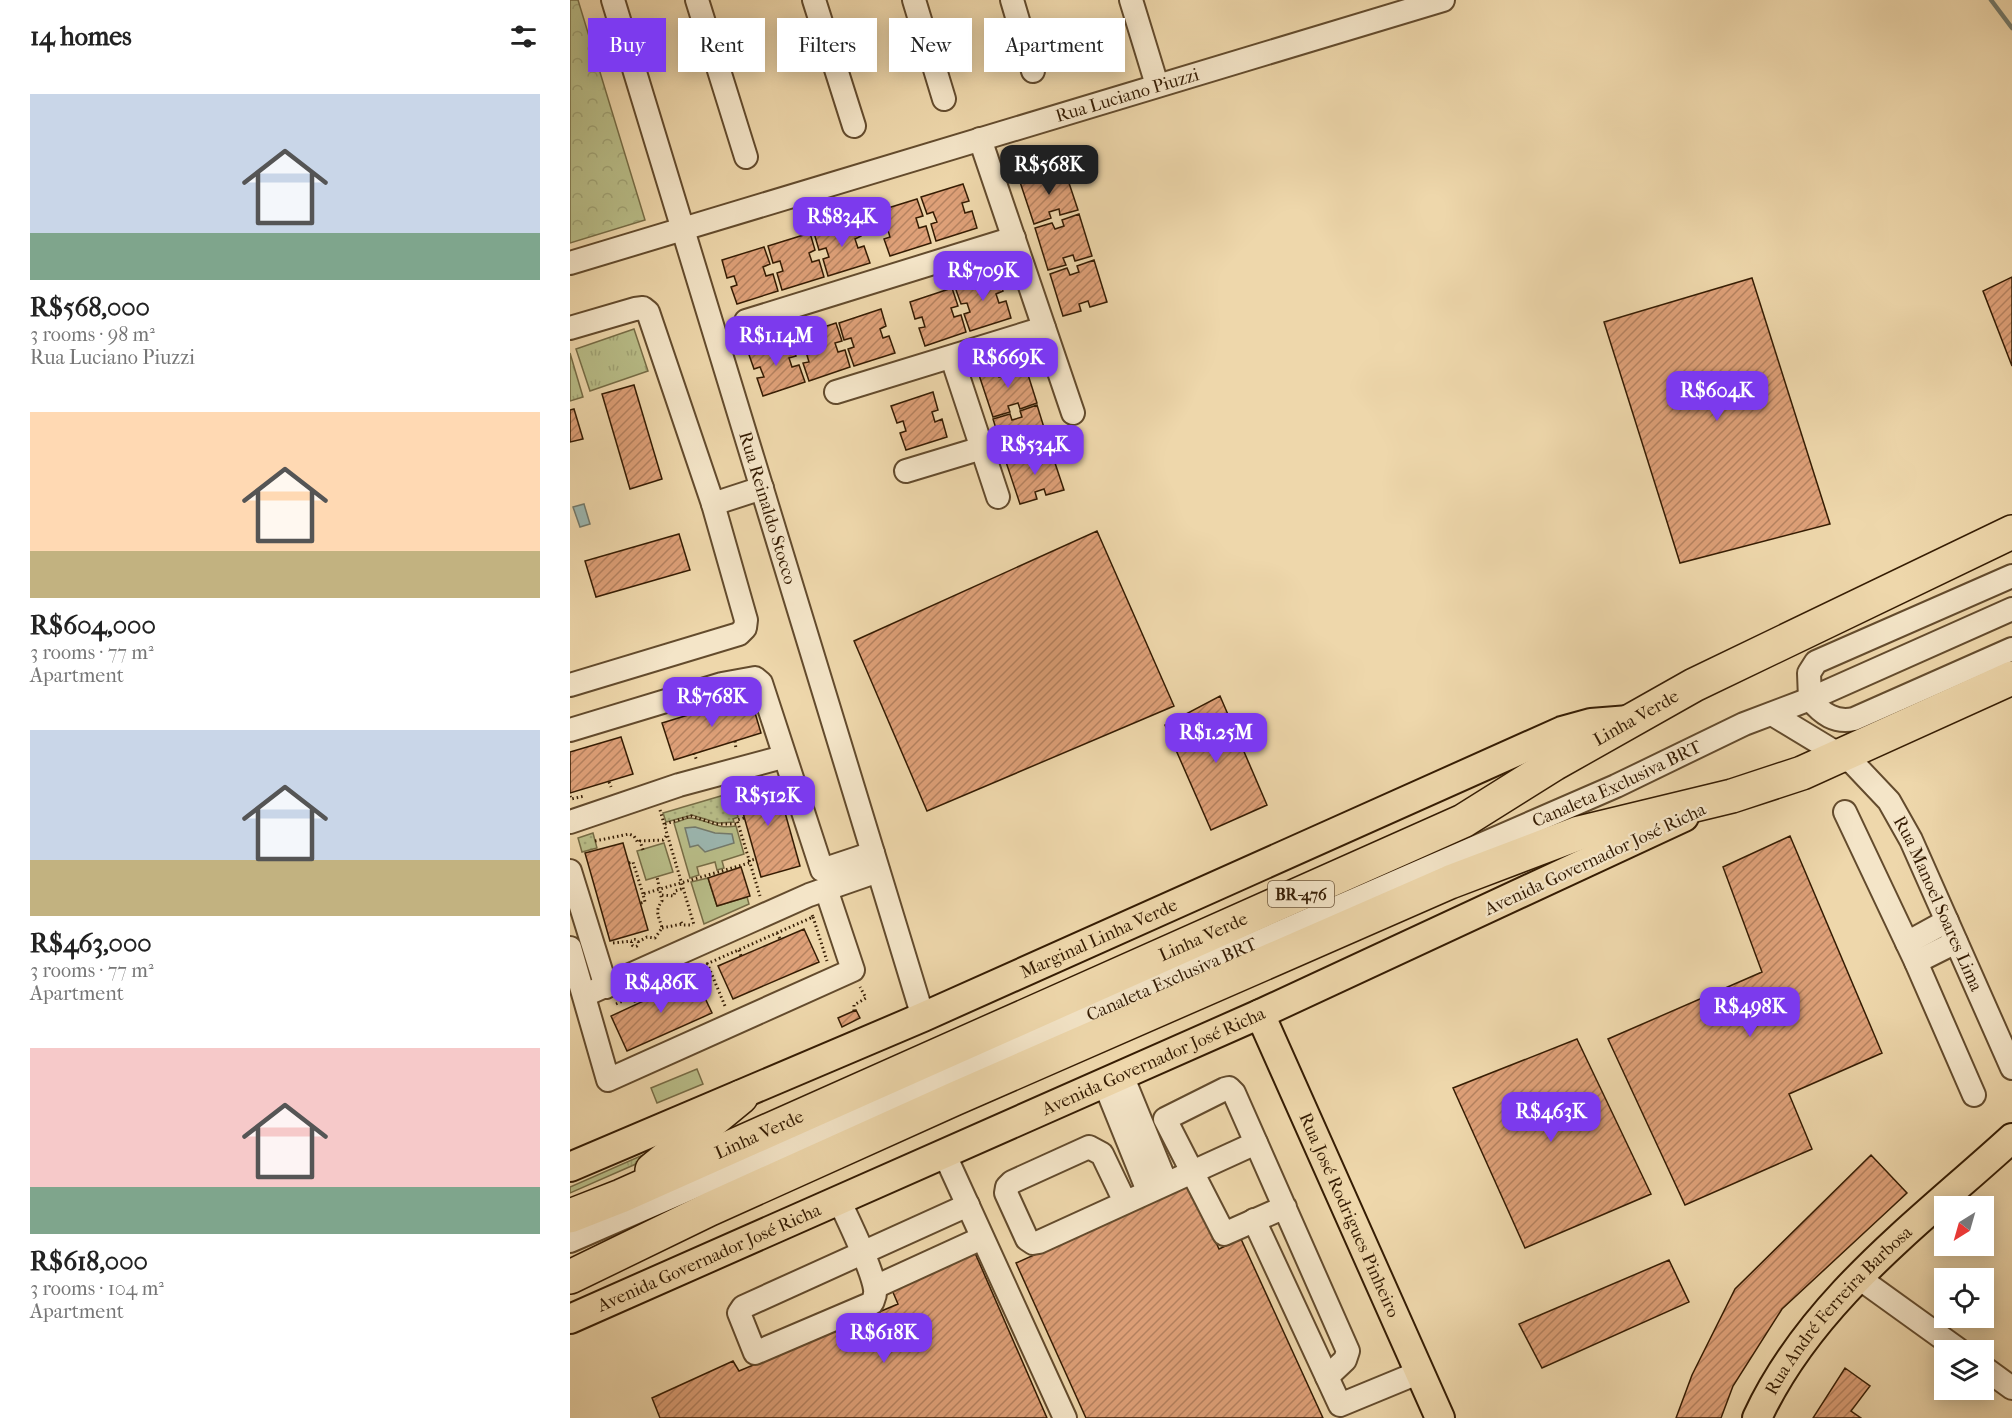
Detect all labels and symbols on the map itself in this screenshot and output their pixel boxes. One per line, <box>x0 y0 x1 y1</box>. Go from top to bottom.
street label: Rua Luciano Piuzzi <box>1053 64 1202 127</box>
pin: R$568K <box>1000 145 1098 196</box>
pin: R$834K <box>793 197 891 248</box>
pin: R$709K <box>934 251 1032 302</box>
pin: R$1.14M <box>721 316 831 367</box>
pin: R$669K <box>959 338 1057 389</box>
pin: R$604K <box>1668 371 1766 422</box>
pin: R$534K <box>986 425 1084 476</box>
street label: Rua Reinaldo Stocco <box>734 429 801 587</box>
pin: R$768K <box>663 677 761 728</box>
street label: Linha Verde <box>1590 686 1683 751</box>
pin: R$1.25M <box>1161 713 1271 764</box>
street label: Canaleta Exclusiva BRT <box>1529 736 1705 832</box>
pin: R$512K <box>719 776 817 827</box>
street label: Avenida Governador José Richa <box>1480 799 1710 920</box>
street label: Rua Manoel Soares Lima <box>1889 812 1987 995</box>
road number: BR-476 <box>1268 881 1334 907</box>
street label: Marginal Linha Verde <box>1017 895 1181 983</box>
street label: Linha Verde <box>1156 908 1251 966</box>
street label: Canaleta Exclusiva BRT <box>1083 933 1261 1026</box>
pin: R$486K <box>612 963 710 1014</box>
pin: R$498K <box>1701 987 1799 1038</box>
street label: Avenida Governador José Richa <box>1038 1003 1269 1120</box>
pin: R$463K <box>1502 1092 1600 1143</box>
street label: Linha Verde <box>712 1106 807 1164</box>
street label: Rua José Rodrigues Pinheiro <box>1294 1110 1404 1321</box>
north arrow <box>1934 1196 1994 1256</box>
street label: Avenida Governador José Richa <box>593 1199 825 1317</box>
street label: Rua André Ferreira Barbosa <box>1761 1221 1917 1399</box>
pin: R$618K <box>835 1313 933 1364</box>

